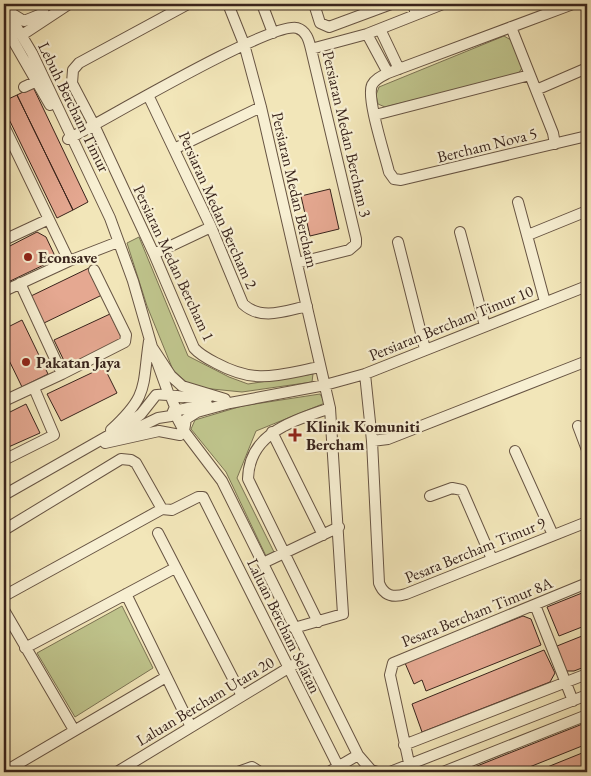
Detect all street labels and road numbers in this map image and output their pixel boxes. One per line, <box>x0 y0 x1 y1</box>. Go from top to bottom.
street label: Lebuh Bercham Timur <box>33 38 115 176</box>
street label: Persiaran Medan Bercham 3 <box>318 49 376 220</box>
street label: Persiaran Medan Bercham <box>267 110 323 271</box>
street label: Bercham Nova 5 <box>435 122 539 168</box>
street label: Persiaran Medan Bercham 2 <box>174 128 262 292</box>
street label: Persiaran Medan Bercham 1 <box>129 181 219 345</box>
street label: Persiaran Bercham Timur 10 <box>366 280 537 366</box>
street label: Pesara Bercham Timur 9 <box>401 512 549 588</box>
street label: Laluan Bercham Selatan <box>242 555 326 697</box>
street label: Pesara Bercham Timur 8A <box>398 572 557 652</box>
street label: Laluan Bercham Utara 20 <box>132 651 278 751</box>

